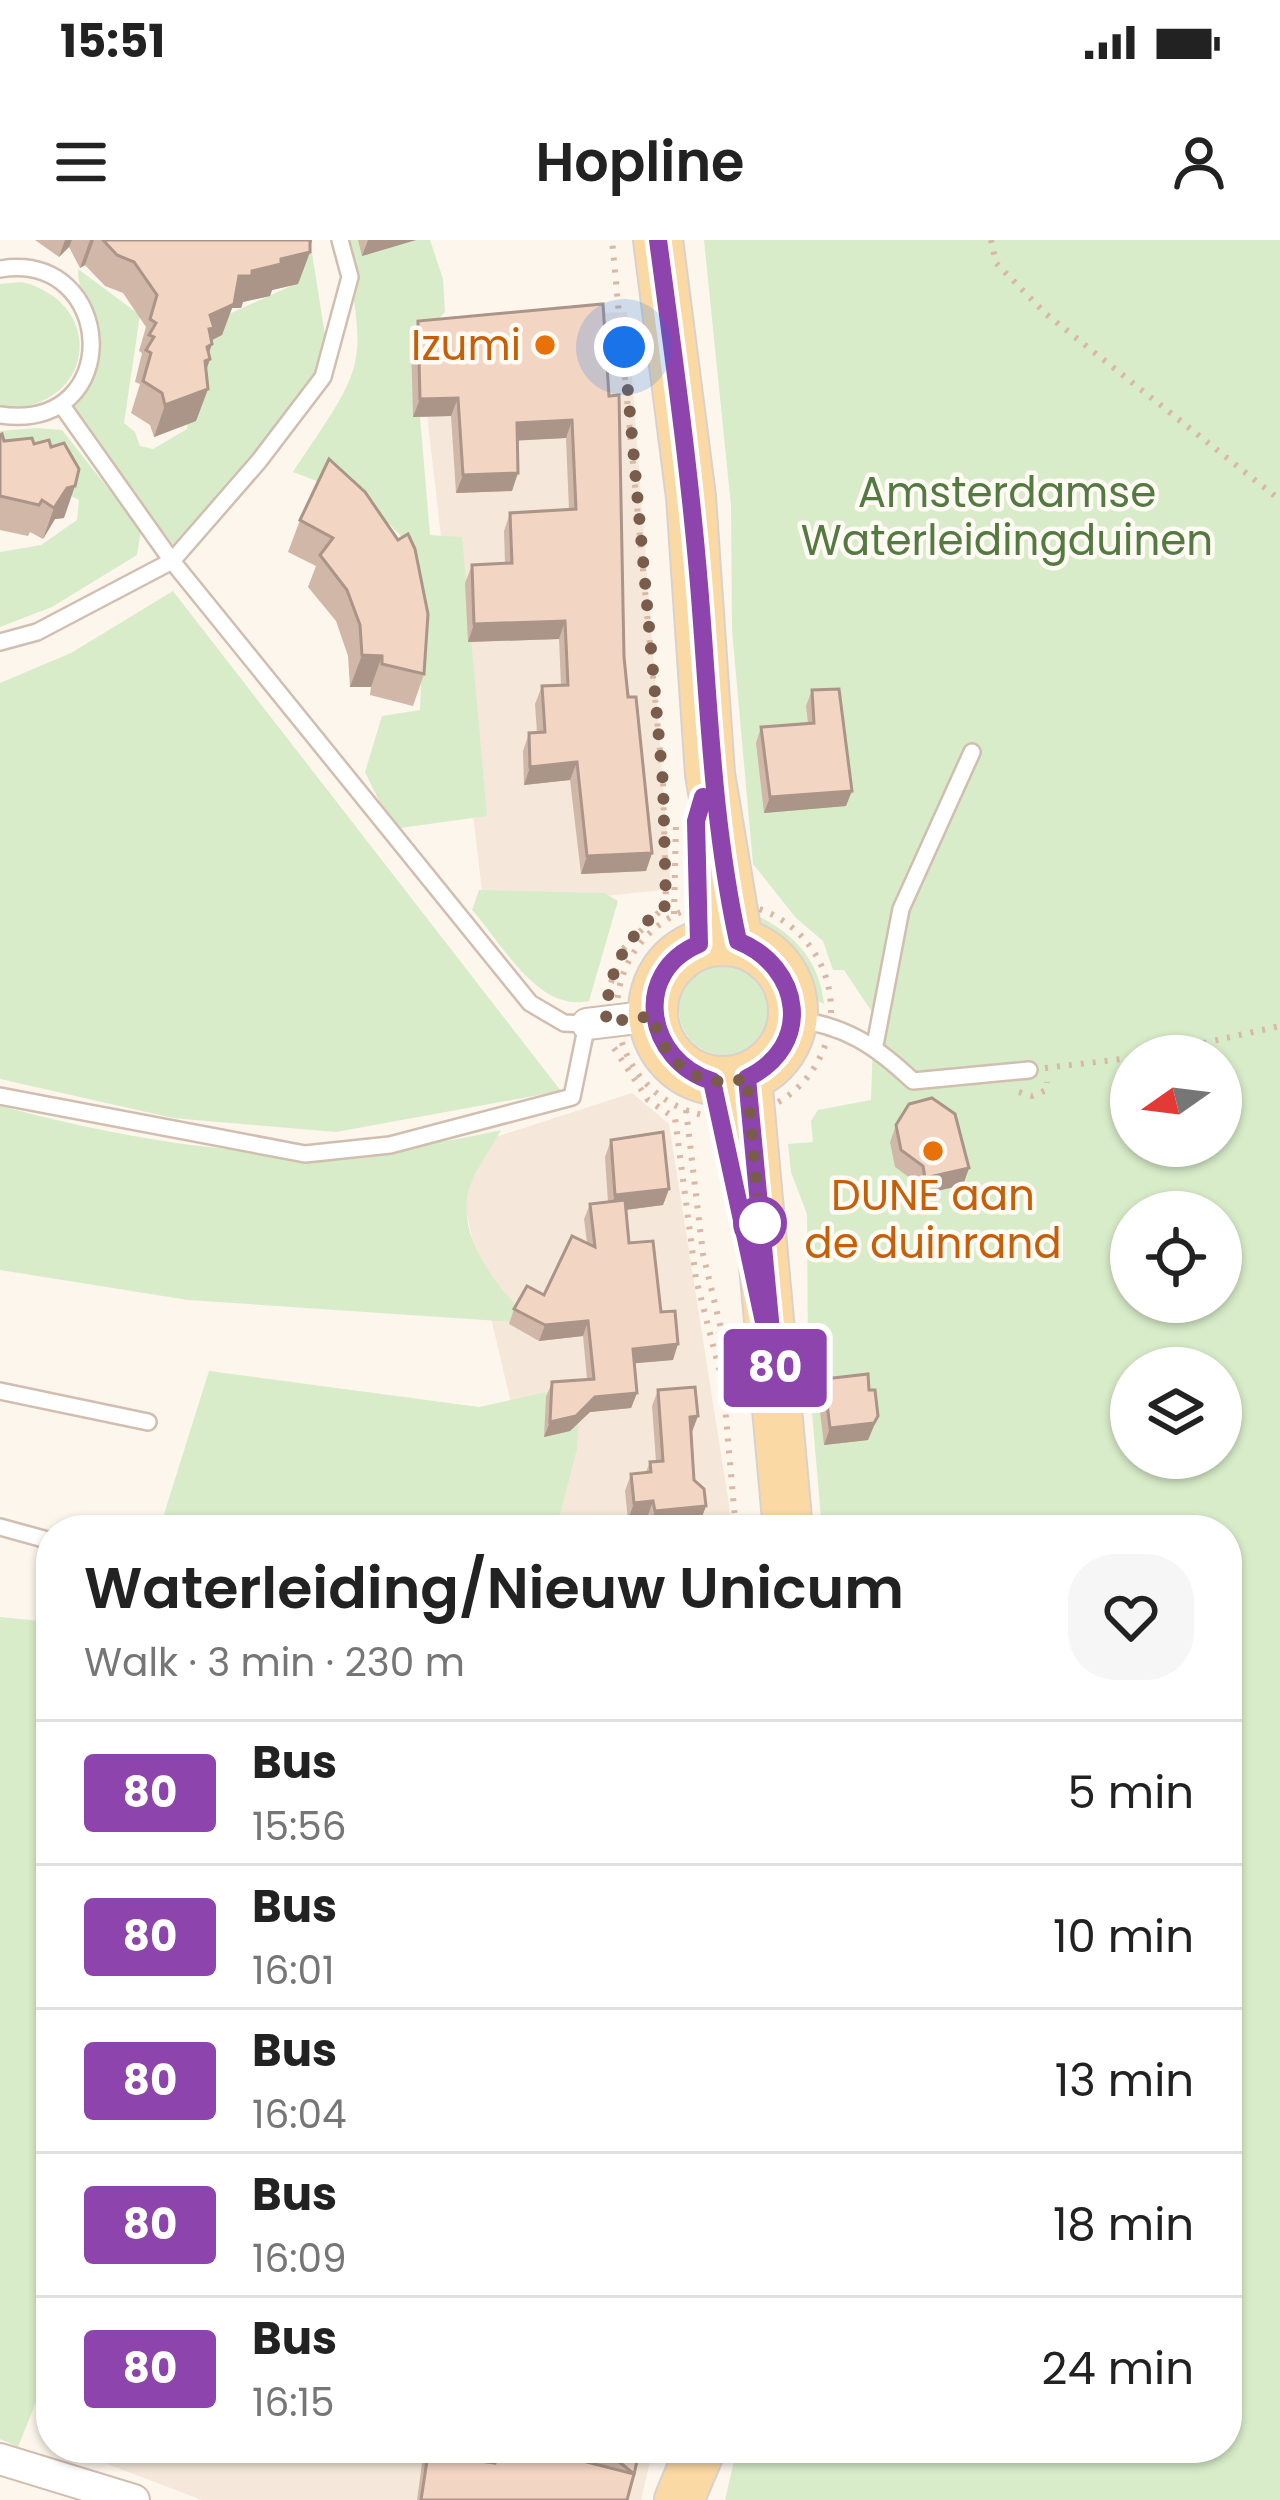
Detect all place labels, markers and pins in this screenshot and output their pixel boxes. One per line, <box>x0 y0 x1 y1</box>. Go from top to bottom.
place label: Izumi <box>411 316 521 375</box>
marker: Izumi <box>532 332 558 358</box>
marker: DUNE aan de duinrand <box>920 1138 946 1164</box>
place label: DUNE aan de duinrand <box>804 1166 1062 1273</box>
unlabelled marker <box>735 1198 785 1248</box>

